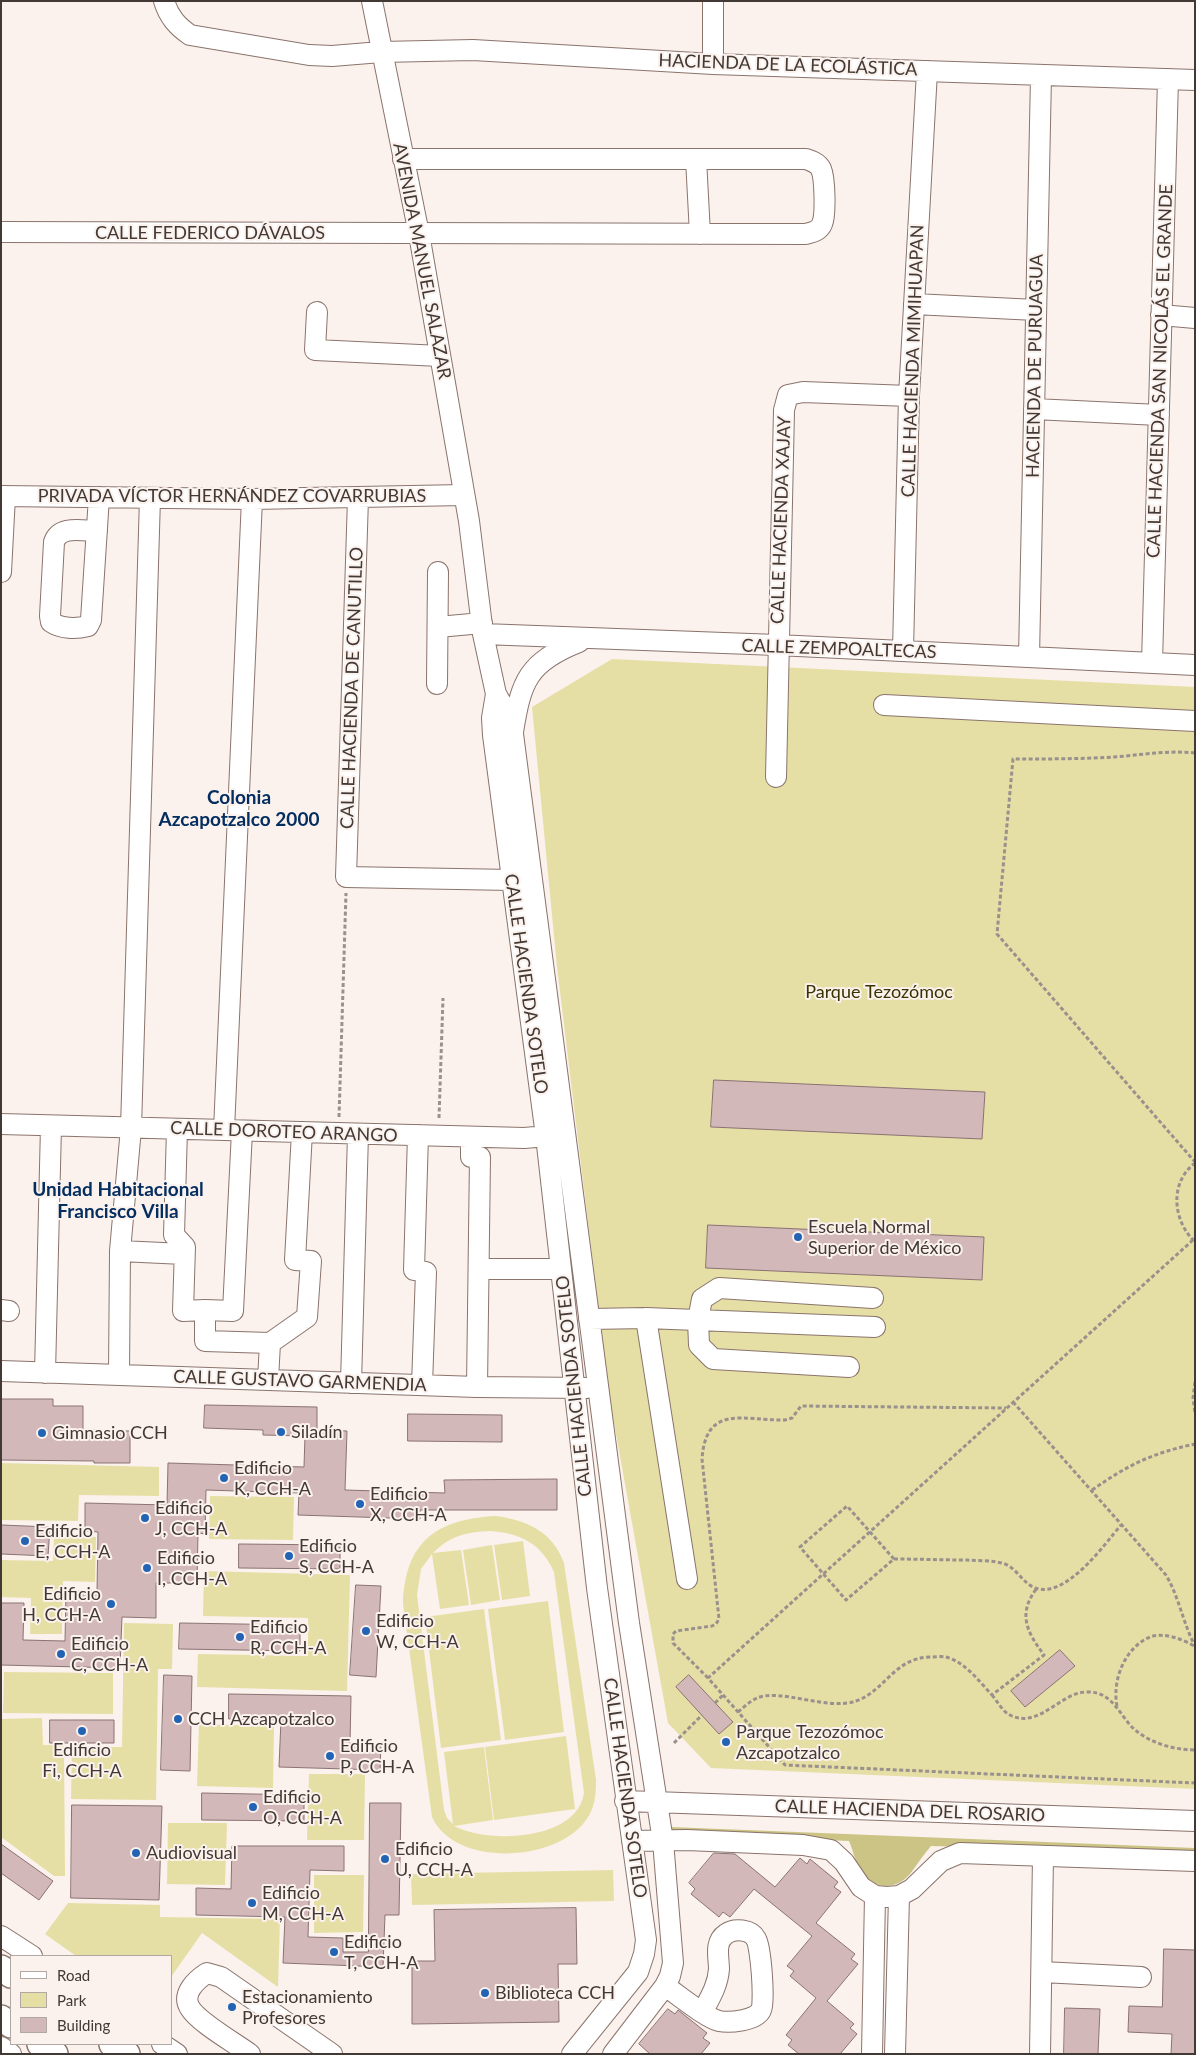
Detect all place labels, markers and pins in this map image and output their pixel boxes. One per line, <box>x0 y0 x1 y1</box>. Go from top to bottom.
place label: Escuela Normal Superior de México <box>808 1216 961 1258</box>
marker: Escuela Normal Superior de México <box>792 1231 804 1243</box>
place label: Siladín <box>291 1421 343 1443</box>
place label: Gimnasio CCH <box>52 1422 168 1444</box>
marker: Siladín <box>275 1426 287 1438</box>
marker: Gimnasio CCH <box>36 1427 48 1439</box>
place label: Edificio K, CCH-A <box>234 1457 311 1500</box>
marker: Edificio K, CCH-A <box>218 1472 230 1484</box>
place label: Edificio X, CCH-A <box>370 1483 447 1526</box>
place label: Edificio J, CCH-A <box>155 1497 228 1540</box>
marker: Edificio X, CCH-A <box>354 1498 366 1510</box>
marker: Edificio J, CCH-A <box>139 1512 151 1524</box>
place label: Edificio E, CCH-A <box>35 1520 111 1562</box>
marker: Edificio E, CCH-A <box>19 1535 31 1547</box>
place label: Edificio S, CCH-A <box>299 1535 374 1578</box>
place label: Edificio I, CCH-A <box>157 1547 227 1590</box>
marker: Edificio S, CCH-A <box>283 1550 295 1562</box>
marker: Edificio I, CCH-A <box>141 1562 153 1574</box>
place label: Edificio H, CCH-A <box>22 1583 101 1626</box>
marker: Edificio H, CCH-A <box>105 1598 117 1610</box>
place label: Edificio W, CCH-A <box>376 1610 459 1652</box>
place label: Edificio R, CCH-A <box>250 1616 326 1658</box>
marker: Edificio W, CCH-A <box>360 1625 372 1637</box>
marker: Edificio R, CCH-A <box>234 1631 246 1643</box>
place label: Edificio C, CCH-A <box>71 1633 148 1676</box>
marker: Edificio C, CCH-A <box>55 1648 67 1660</box>
place label: CCH Azcapotzalco <box>188 1708 334 1730</box>
marker: CCH Azcapotzalco <box>172 1713 184 1725</box>
place label: Parque Tezozómoc Azcapotzalco <box>736 1721 884 1764</box>
marker: Edificio Fi, CCH-A <box>76 1725 88 1737</box>
place label: Edificio P, CCH-A <box>340 1735 414 1778</box>
marker: Parque Tezozómoc Azcapotzalco <box>720 1736 732 1748</box>
place label: Edificio Fi, CCH-A <box>42 1739 122 1782</box>
marker: Edificio P, CCH-A <box>324 1750 336 1762</box>
place label: Edificio O, CCH-A <box>263 1786 342 1828</box>
marker: Edificio O, CCH-A <box>247 1801 259 1813</box>
place label: Edificio U, CCH-A <box>395 1838 473 1880</box>
place label: Audiovisual <box>146 1842 237 1864</box>
marker: Audiovisual <box>130 1847 142 1859</box>
marker: Edificio U, CCH-A <box>379 1853 391 1865</box>
place label: Edificio M, CCH-A <box>262 1882 344 1925</box>
marker: Edificio M, CCH-A <box>246 1897 258 1909</box>
place label: Edificio T, CCH-A <box>344 1931 418 1974</box>
marker: Edificio T, CCH-A <box>328 1946 340 1958</box>
place label: Biblioteca CCH <box>495 1982 615 2004</box>
place label: Estacionamiento Profesores <box>242 1986 373 2028</box>
marker: Biblioteca CCH <box>479 1987 491 1999</box>
marker: Estacionamiento Profesores <box>226 2001 238 2013</box>

